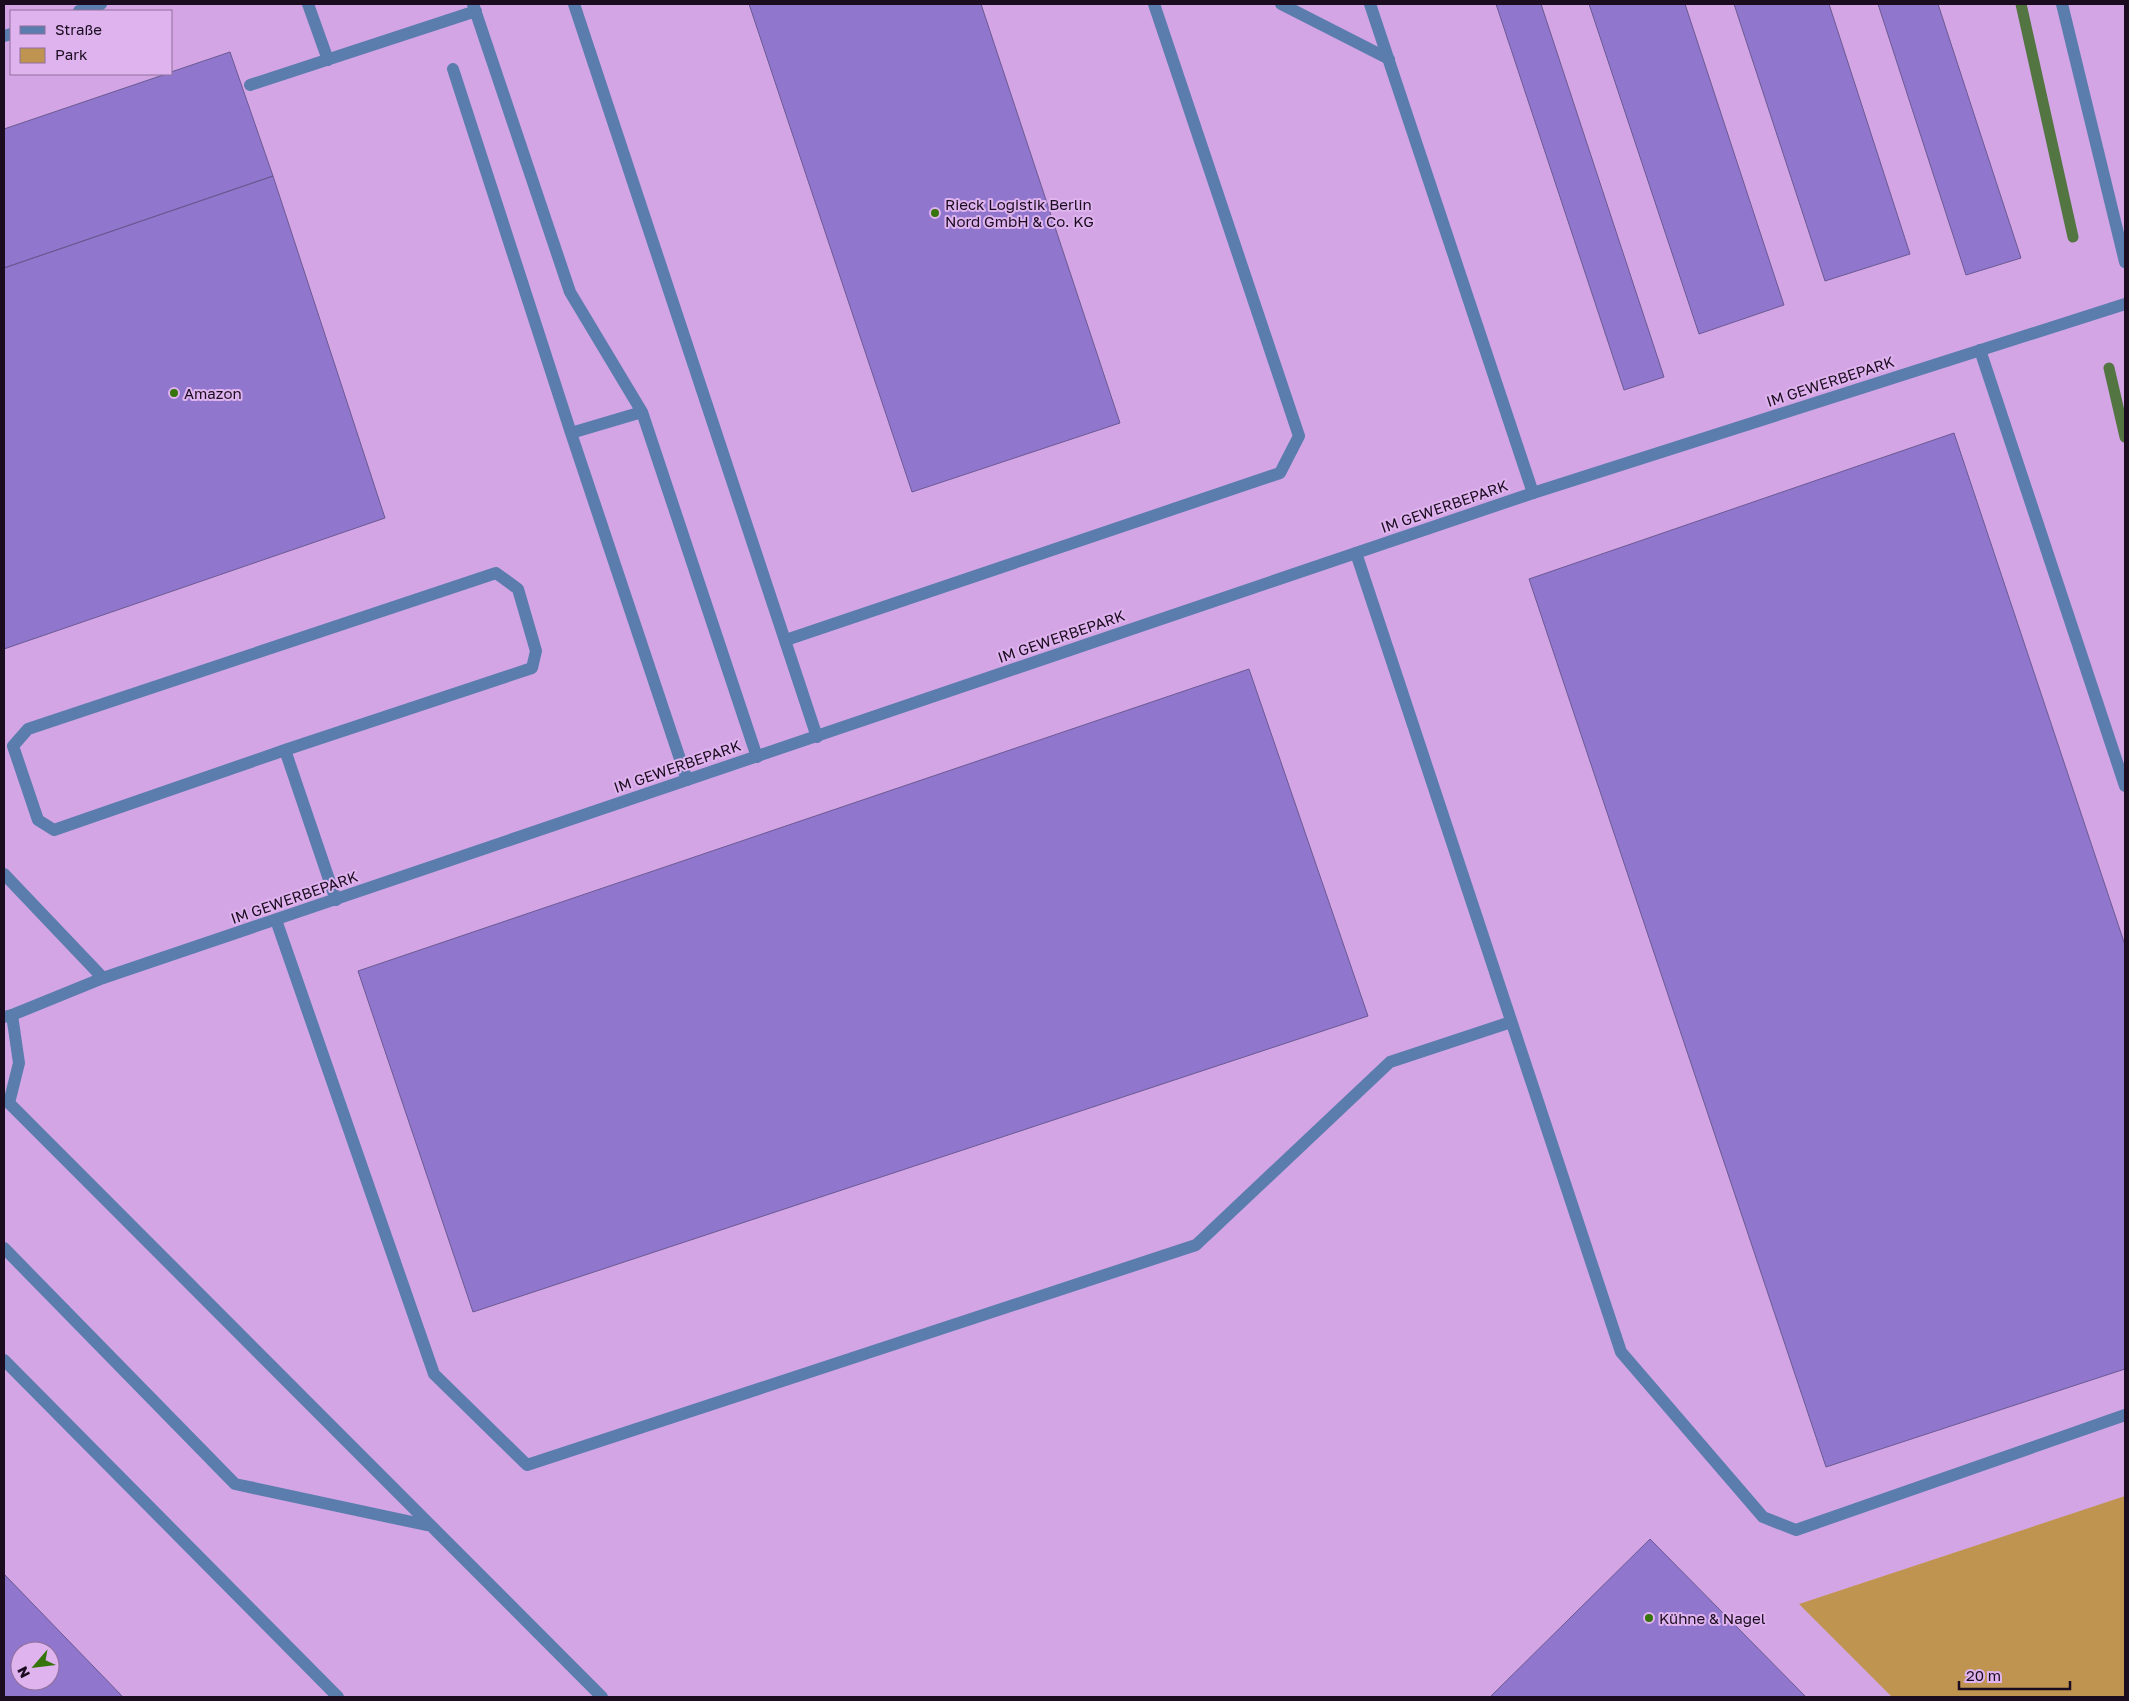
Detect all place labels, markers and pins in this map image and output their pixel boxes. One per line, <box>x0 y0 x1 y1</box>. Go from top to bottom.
place label: Rieck Logistik Berlin Nord GmbH & Co. KG <box>945 195 1094 230</box>
marker: Rieck Logistik Berlin Nord GmbH & Co. KG <box>929 207 941 219</box>
place label: Amazon <box>184 384 242 402</box>
marker: Amazon <box>168 387 180 399</box>
place label: Kühne & Nagel <box>1659 1609 1766 1627</box>
marker: Kühne & Nagel <box>1643 1612 1655 1624</box>

